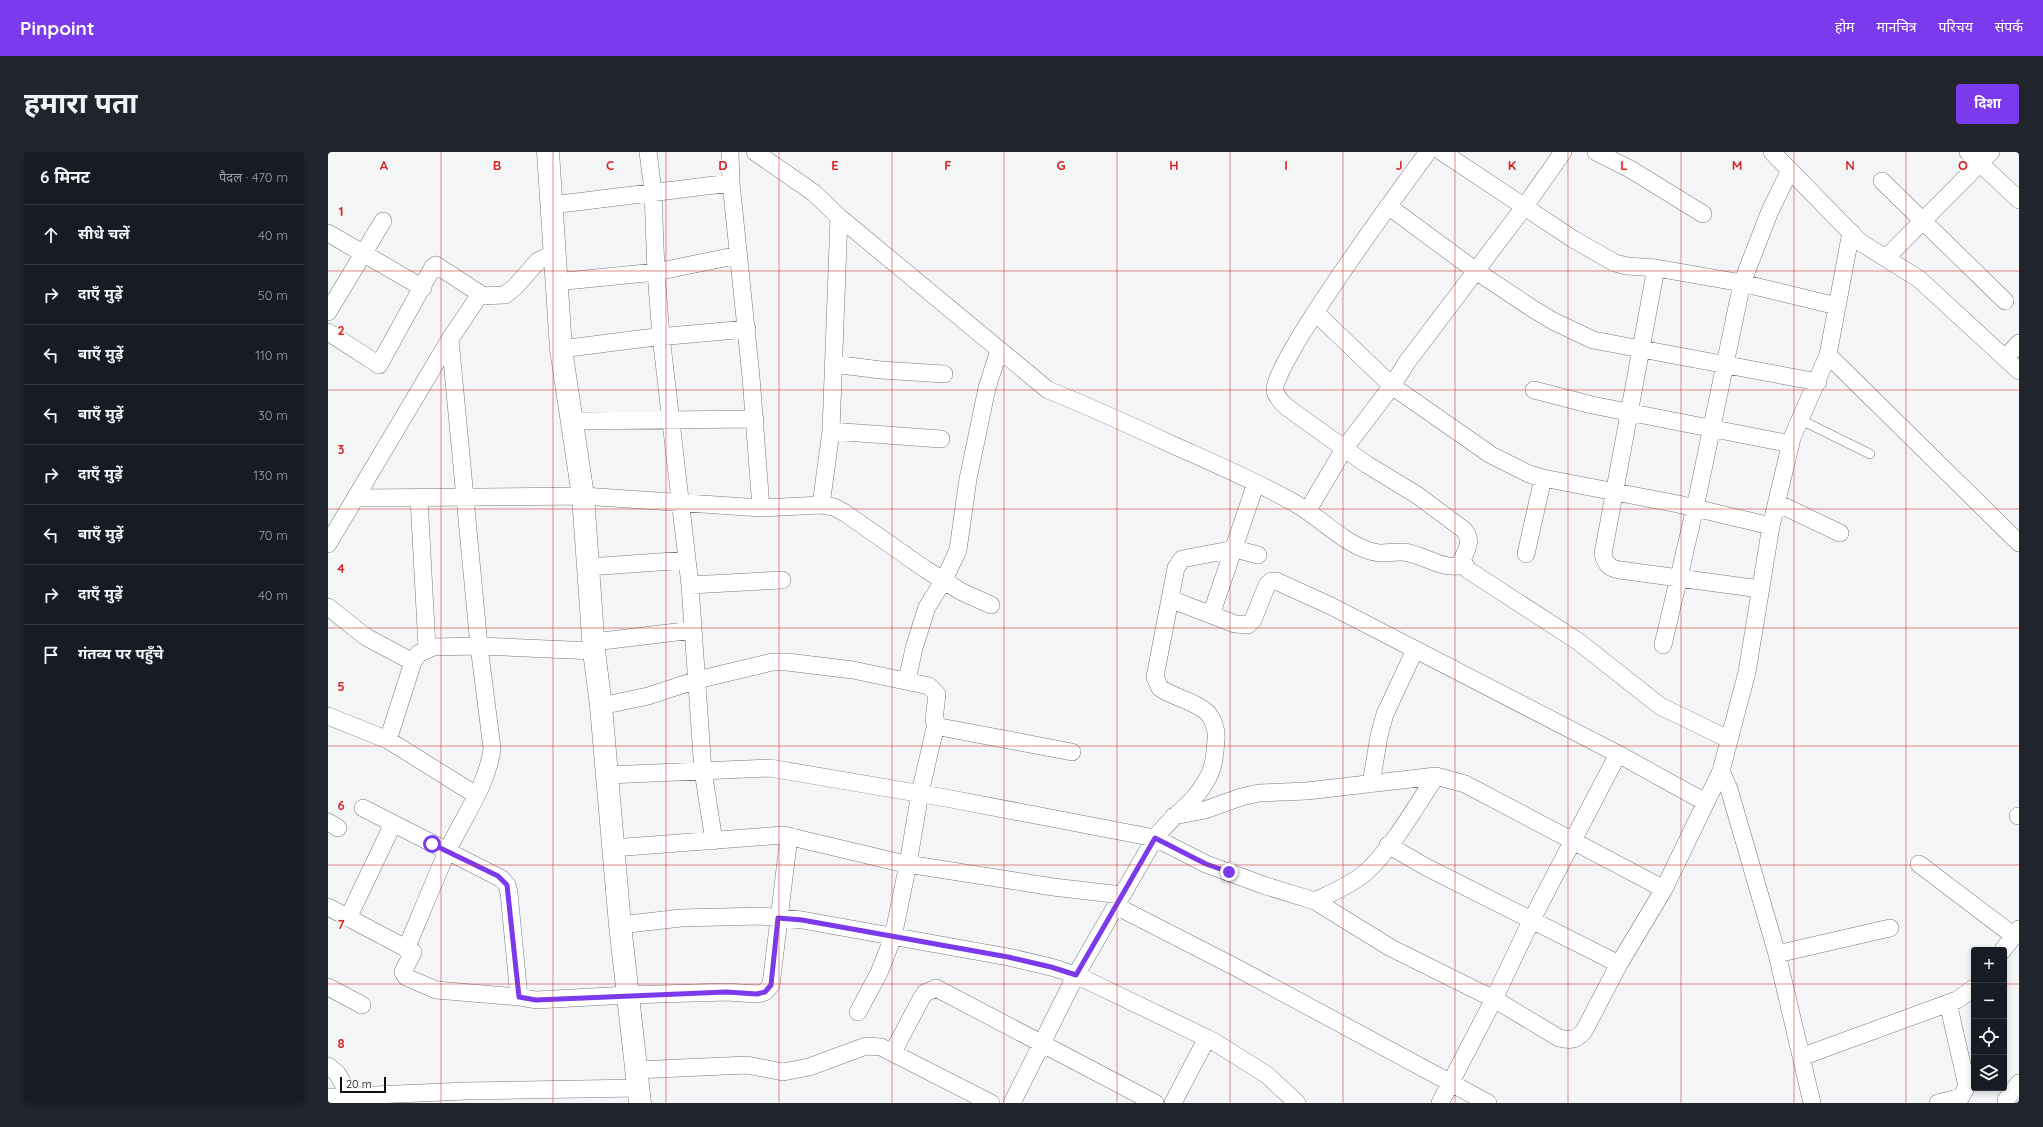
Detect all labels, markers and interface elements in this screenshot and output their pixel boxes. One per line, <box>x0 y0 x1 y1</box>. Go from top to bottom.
text: Pinpoint <box>20 16 95 40</box>
text: होम <box>1835 18 1854 36</box>
text: मानचित्र <box>1876 18 1917 36</box>
text: परिचय <box>1939 18 1973 36</box>
text: संपर्क <box>1995 18 2023 36</box>
button: दिशा <box>1956 84 2019 124</box>
text: हमारा पता <box>24 85 138 120</box>
text: A <box>380 157 389 173</box>
text: B <box>493 157 501 173</box>
text: C <box>606 157 614 173</box>
text: D <box>718 157 728 173</box>
text: E <box>831 157 839 173</box>
text: F <box>944 157 952 173</box>
text: G <box>1056 157 1066 173</box>
text: H <box>1169 157 1179 173</box>
text: I <box>1284 157 1288 173</box>
text: J <box>1395 157 1403 173</box>
text: K <box>1508 157 1517 173</box>
text: L <box>1620 157 1628 173</box>
text: M <box>1732 157 1742 173</box>
text: N <box>1845 157 1855 173</box>
text: O <box>1958 157 1968 173</box>
text: 6 मिनट <box>40 166 90 187</box>
text: पैदल · 470 m <box>219 169 288 185</box>
text: 1 <box>338 203 344 219</box>
icon: ahead <box>40 224 62 246</box>
text: सीधे चलें <box>78 224 129 243</box>
text: 40 m <box>258 227 288 243</box>
icon: right <box>40 284 62 306</box>
text: दाएँ मुड़ें <box>78 284 122 303</box>
text: 50 m <box>258 287 288 303</box>
text: 2 <box>337 322 345 338</box>
icon: left <box>40 344 62 366</box>
text: बाएँ मुड़ें <box>78 344 123 363</box>
text: 110 m <box>255 347 288 363</box>
icon: left <box>40 404 62 426</box>
text: बाएँ मुड़ें <box>78 404 123 423</box>
text: 30 m <box>258 407 288 423</box>
text: 3 <box>338 441 345 457</box>
icon: right <box>40 464 62 486</box>
text: दाएँ मुड़ें <box>78 464 122 483</box>
text: 130 m <box>253 467 288 483</box>
icon: left <box>40 524 62 546</box>
text: बाएँ मुड़ें <box>78 524 123 543</box>
text: 70 m <box>258 527 288 543</box>
text: 4 <box>337 560 345 576</box>
icon: right <box>40 584 62 606</box>
text: दाएँ मुड़ें <box>78 584 122 603</box>
text: 40 m <box>258 587 288 603</box>
icon: arrive <box>40 644 62 666</box>
text: गंतव्य पर पहुँचे <box>78 644 164 663</box>
text: 5 <box>337 678 345 694</box>
text: 6 <box>337 797 345 813</box>
route start <box>423 835 441 853</box>
route end <box>1220 863 1238 881</box>
text: 7 <box>337 916 345 932</box>
map controls <box>1971 947 2007 1091</box>
button: + <box>1971 947 2007 983</box>
button: − <box>1971 983 2007 1019</box>
button: locate <box>1971 1019 2007 1055</box>
text: 8 <box>337 1035 345 1051</box>
button: layers <box>1971 1055 2007 1091</box>
scale bar <box>340 1075 386 1094</box>
text: 20 m <box>346 1077 372 1091</box>

